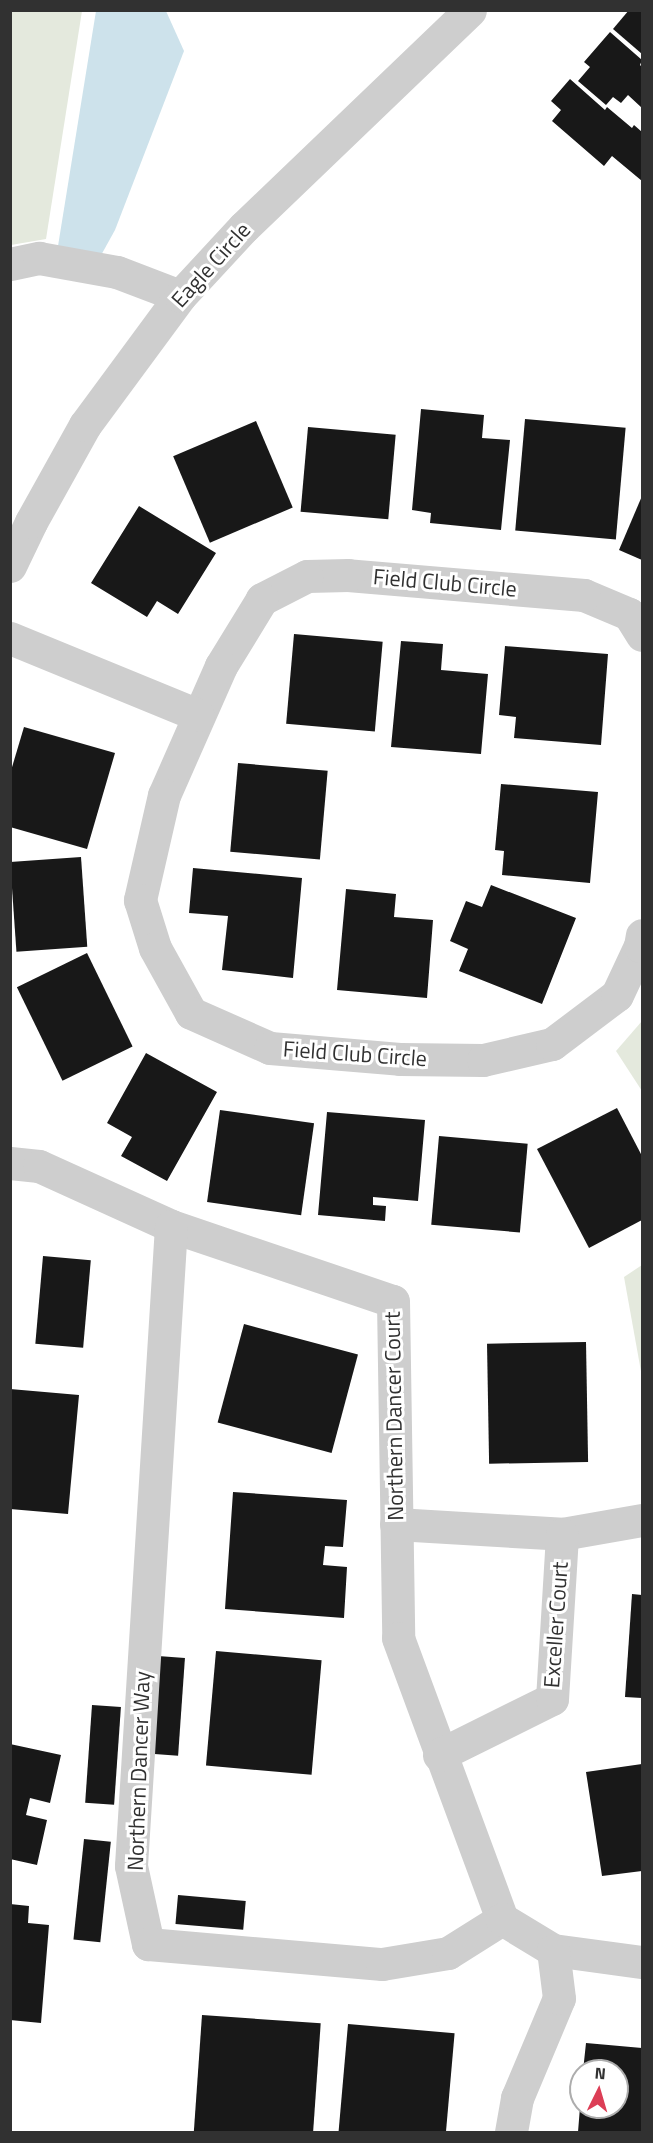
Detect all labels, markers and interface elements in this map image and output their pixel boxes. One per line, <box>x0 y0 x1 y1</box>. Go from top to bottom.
street label: Eagle Circle <box>166 217 256 313</box>
street label: Field Club Circle <box>372 564 518 602</box>
street label: Field Club Circle <box>282 1036 428 1072</box>
street label: Northern Dancer Court <box>379 1311 409 1521</box>
street label: Exceller Court <box>538 1561 574 1689</box>
street label: Northern Dancer Way <box>122 1671 156 1871</box>
north arrow <box>569 2059 629 2119</box>
text: N <box>594 2061 607 2085</box>

